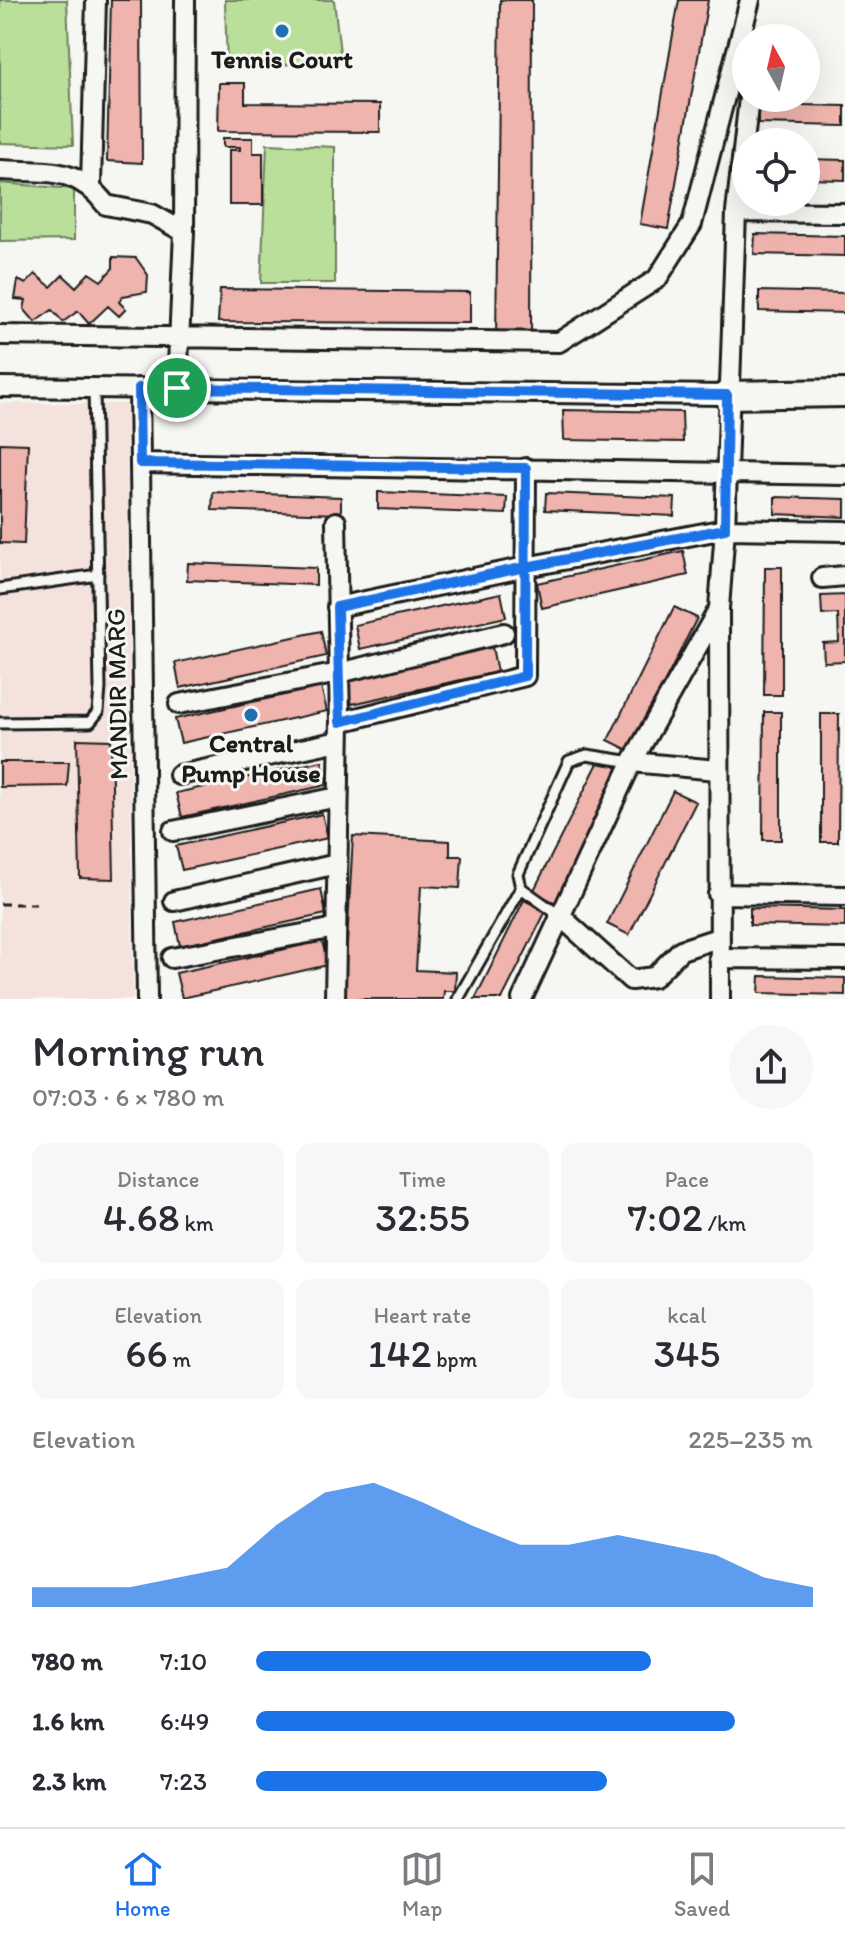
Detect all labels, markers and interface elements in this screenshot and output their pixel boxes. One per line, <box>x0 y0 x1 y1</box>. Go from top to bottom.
marker: Tennis Court <box>273 22 291 40</box>
north arrow <box>732 24 820 112</box>
map controls <box>732 24 820 216</box>
place label: Tennis Court <box>210 43 353 75</box>
button: locate <box>732 128 820 216</box>
pin <box>143 354 211 422</box>
icon: arrive <box>155 366 199 410</box>
street label: MANDIR MARG <box>100 608 134 780</box>
marker: Central Pump House <box>242 706 260 724</box>
place label: Central Pump House <box>181 727 321 789</box>
text: Morning run <box>32 1024 265 1077</box>
button: share <box>729 1025 813 1109</box>
text: 07:03 · 6 × 780 m <box>32 1081 224 1113</box>
text: Distance <box>117 1166 199 1193</box>
text: Time <box>399 1166 446 1193</box>
text: Pace <box>665 1166 709 1193</box>
text: 4.68 <box>103 1193 180 1241</box>
text: 32:55 <box>375 1193 470 1241</box>
text: 7:02 <box>628 1193 703 1241</box>
text: km <box>180 1210 214 1237</box>
text: /km <box>703 1210 746 1237</box>
text: Elevation <box>114 1302 202 1329</box>
text: Heart rate <box>374 1302 471 1329</box>
text: kcal <box>667 1302 706 1329</box>
text: 66 <box>125 1329 168 1377</box>
text: 142 <box>368 1329 431 1377</box>
text: 345 <box>653 1329 720 1377</box>
text: m <box>168 1346 191 1373</box>
text: bpm <box>431 1346 477 1373</box>
text: Elevation <box>32 1423 135 1455</box>
text: 225–235 m <box>688 1423 813 1455</box>
text: 780 m <box>32 1645 103 1677</box>
text: 7:10 <box>160 1645 207 1677</box>
text: 1.6 km <box>32 1705 104 1737</box>
text: 6:49 <box>160 1705 209 1737</box>
text: 2.3 km <box>32 1765 106 1797</box>
text: 7:23 <box>160 1765 207 1797</box>
tab: Home <box>115 1847 170 1922</box>
tab: Map <box>400 1847 444 1922</box>
tab: Saved <box>674 1847 730 1922</box>

